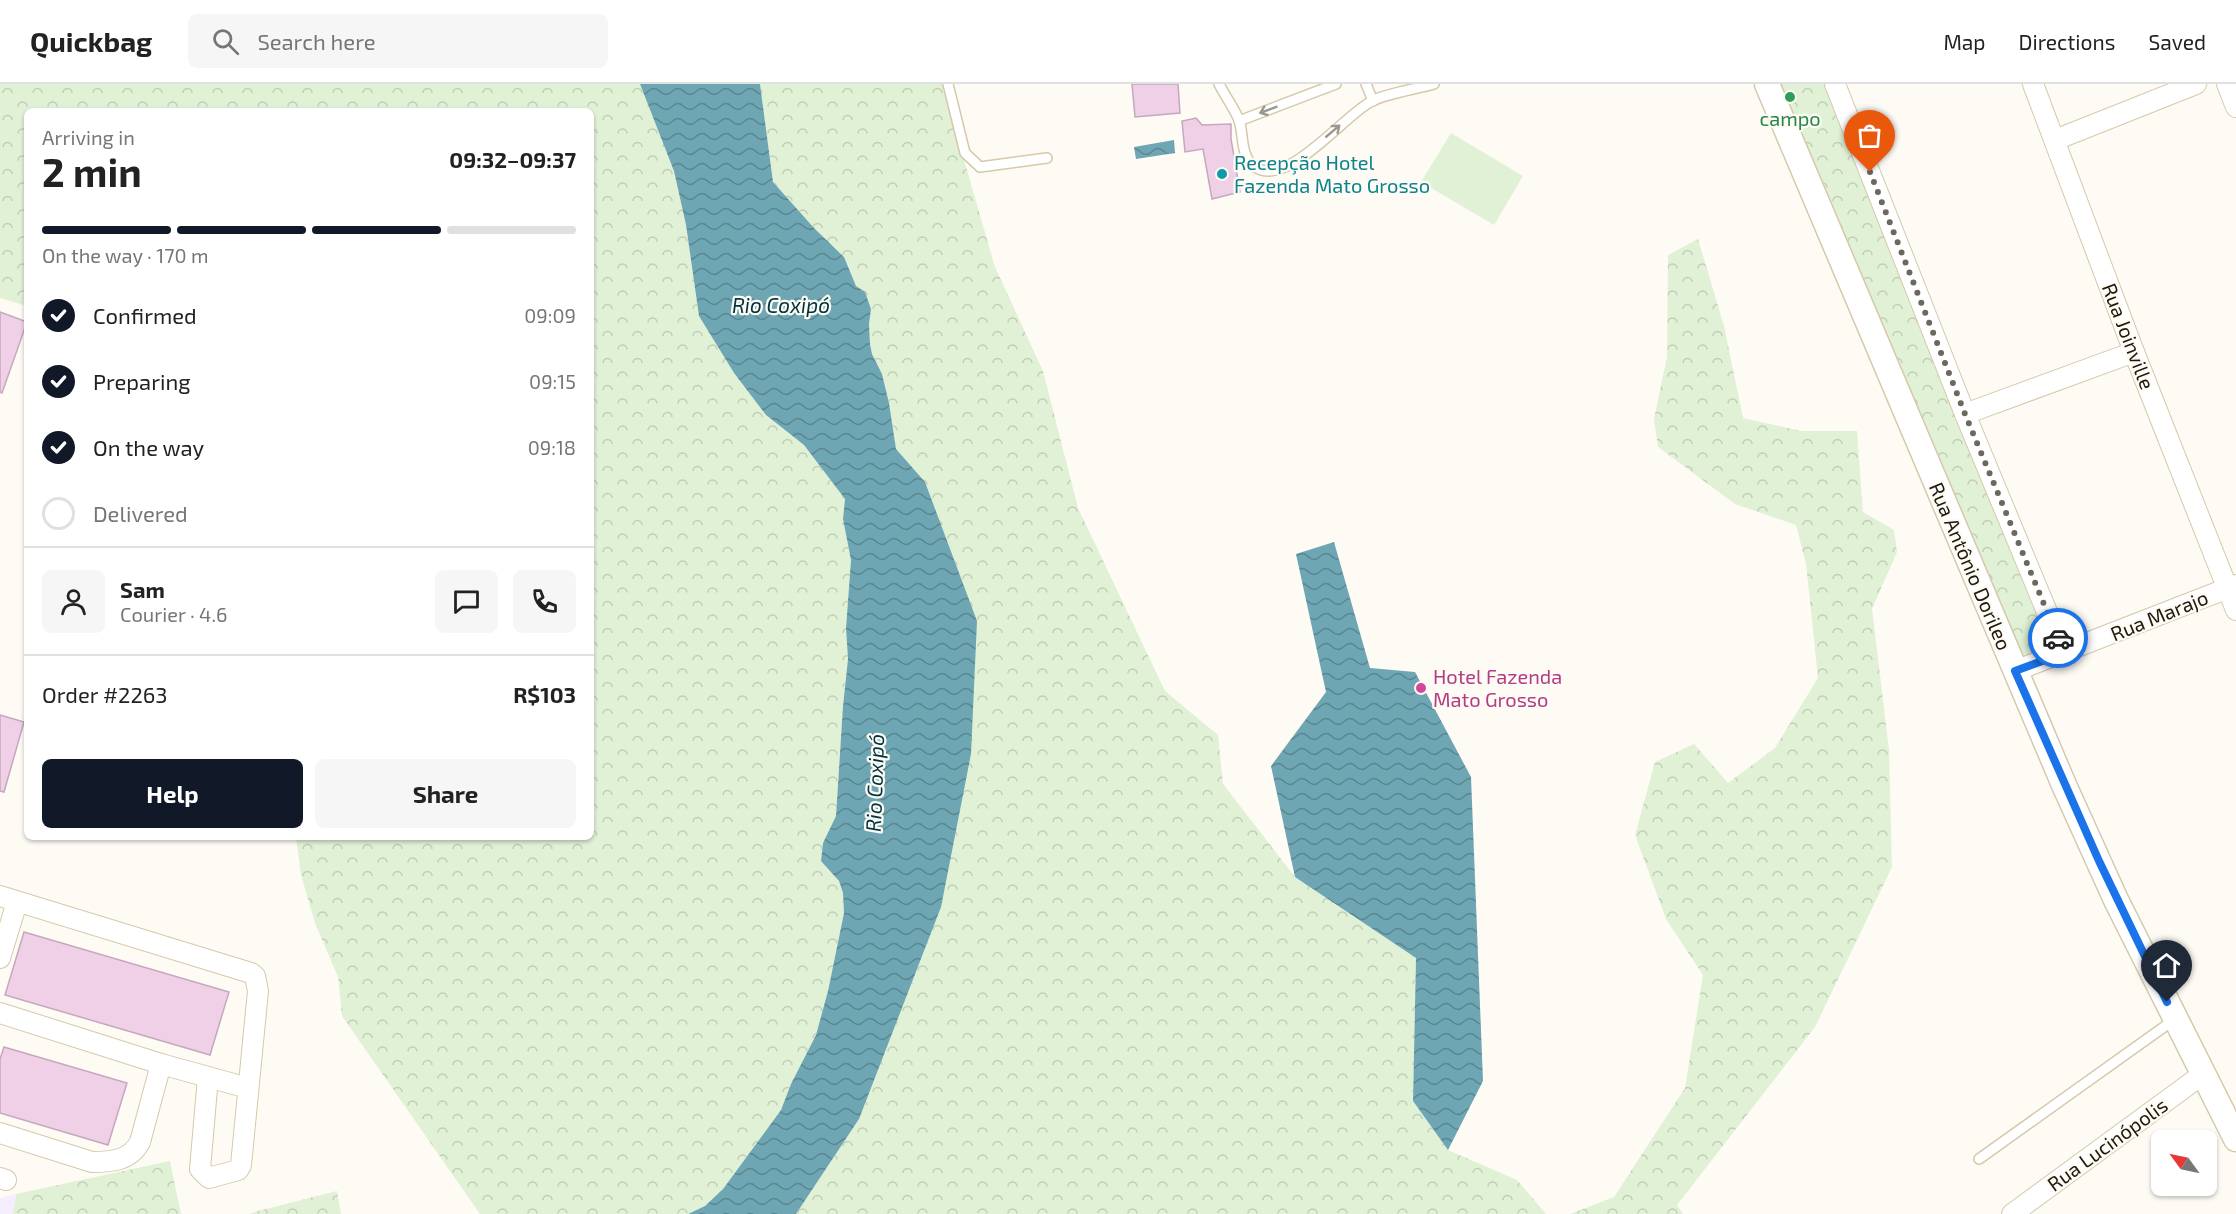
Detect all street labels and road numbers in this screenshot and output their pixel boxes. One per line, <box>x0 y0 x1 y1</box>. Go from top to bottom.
street label: Rua Joinville <box>2098 280 2160 392</box>
street label: Rua Antônio Dorileo <box>1925 479 2017 653</box>
street label: Rua Marajo <box>2107 585 2211 645</box>
street label: Rua Lucinópolis <box>2042 1092 2172 1196</box>

